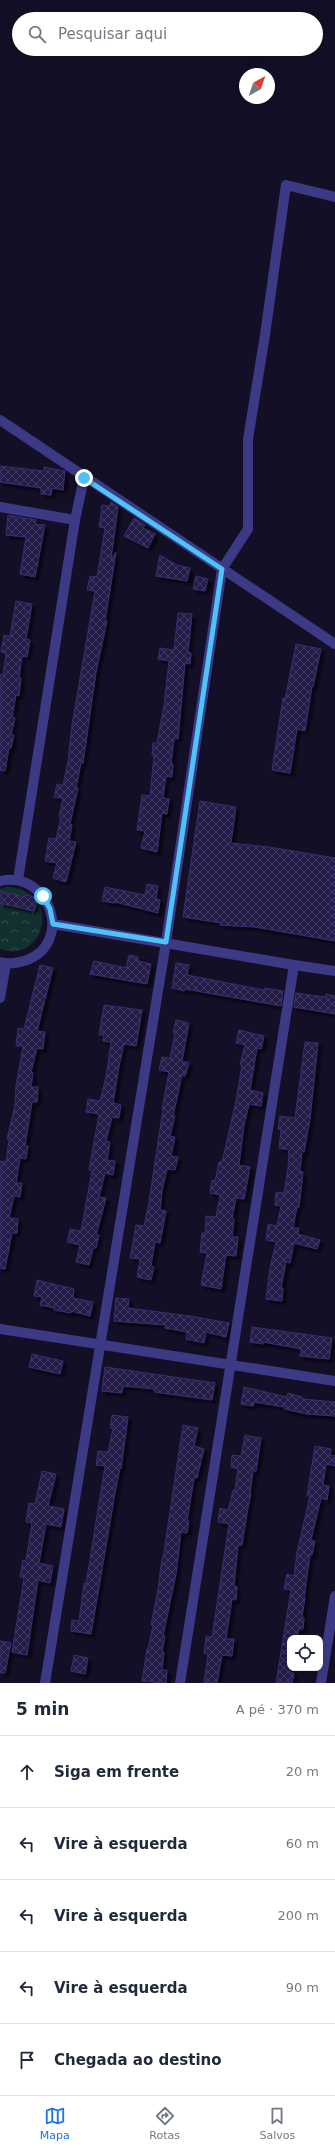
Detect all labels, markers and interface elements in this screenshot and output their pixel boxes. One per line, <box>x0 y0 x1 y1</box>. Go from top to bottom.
search box <box>12 12 323 56</box>
icon: search <box>26 23 48 45</box>
text: Pesquisar aqui <box>58 25 167 43</box>
north arrow <box>239 68 275 104</box>
route end <box>75 469 93 487</box>
route start <box>34 887 52 905</box>
map controls <box>287 1635 323 1671</box>
button: locate <box>287 1635 323 1671</box>
text: 5 min <box>16 1699 69 1719</box>
text: A pé · 370 m <box>236 1702 319 1717</box>
icon: ahead <box>16 1761 38 1783</box>
text: Siga em frente <box>54 1763 179 1781</box>
text: 20 m <box>286 1764 319 1779</box>
icon: left <box>16 1833 38 1855</box>
text: Vire à esquerda <box>54 1835 188 1853</box>
text: 60 m <box>286 1836 319 1851</box>
icon: left <box>16 1905 38 1927</box>
text: Vire à esquerda <box>54 1907 188 1925</box>
text: 200 m <box>277 1908 319 1923</box>
icon: left <box>16 1977 38 1999</box>
text: Vire à esquerda <box>54 1979 188 1997</box>
text: 90 m <box>286 1980 319 1995</box>
icon: arrive <box>16 2049 38 2071</box>
text: Chegada ao destino <box>54 2051 222 2069</box>
tab: Mapa <box>40 2105 70 2142</box>
tab: Rotas <box>149 2105 180 2142</box>
tab: Salvos <box>259 2105 295 2142</box>

